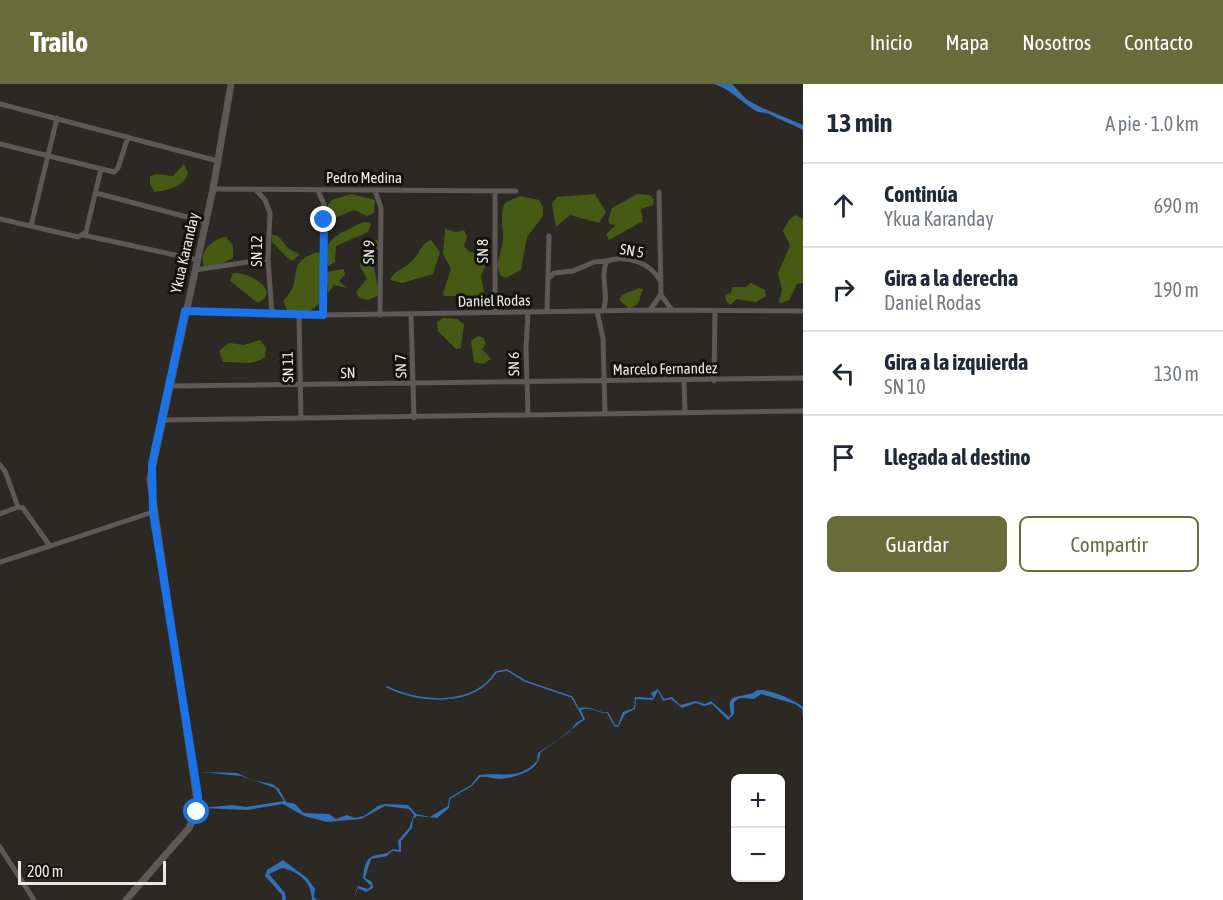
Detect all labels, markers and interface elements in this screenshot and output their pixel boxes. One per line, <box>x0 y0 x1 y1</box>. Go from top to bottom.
text: Trailo <box>30 26 88 58</box>
text: Inicio <box>870 30 913 54</box>
text: Mapa <box>946 30 989 54</box>
text: Nosotros <box>1022 30 1091 54</box>
text: Contacto <box>1124 30 1193 54</box>
text: 13 min <box>827 108 892 138</box>
text: A pie · 1.0 km <box>1105 112 1199 135</box>
street label: Pedro Medina <box>326 169 402 186</box>
text: Continúa <box>884 181 958 207</box>
icon: ahead <box>827 189 860 222</box>
text: 690 m <box>1154 194 1199 217</box>
route end <box>310 206 336 232</box>
text: Ykua Karanday <box>884 207 994 230</box>
street label: Ykua Karanday <box>167 211 202 295</box>
street label: SN 12 <box>248 235 265 267</box>
street label: SN 8 <box>474 239 491 263</box>
street label: SN 9 <box>360 240 377 264</box>
street label: SN 5 <box>619 240 645 261</box>
text: Gira a la derecha <box>884 265 1018 291</box>
icon: right <box>827 273 860 306</box>
text: 190 m <box>1154 278 1199 301</box>
street label: Daniel Rodas <box>457 291 531 310</box>
text: Daniel Rodas <box>884 291 981 314</box>
text: Gira a la izquierda <box>884 349 1028 375</box>
street label: SN 11 <box>279 351 296 383</box>
street label: SN 6 <box>505 352 522 376</box>
street label: SN 7 <box>392 354 409 378</box>
icon: left <box>827 357 860 390</box>
street label: Marcelo Fernandez <box>613 359 718 378</box>
text: 130 m <box>1154 362 1199 385</box>
street label: SN <box>340 364 356 381</box>
text: SN 10 <box>884 375 926 398</box>
icon: arrive <box>827 441 860 474</box>
text: Llegada al destino <box>884 444 1031 470</box>
button: Guardar <box>827 516 1007 572</box>
button: Compartir <box>1019 516 1199 572</box>
map controls <box>731 774 785 882</box>
button: + <box>731 774 785 828</box>
route start <box>183 798 209 824</box>
button: − <box>731 828 785 882</box>
scale bar <box>18 858 166 886</box>
text: 200 m <box>27 862 63 880</box>

